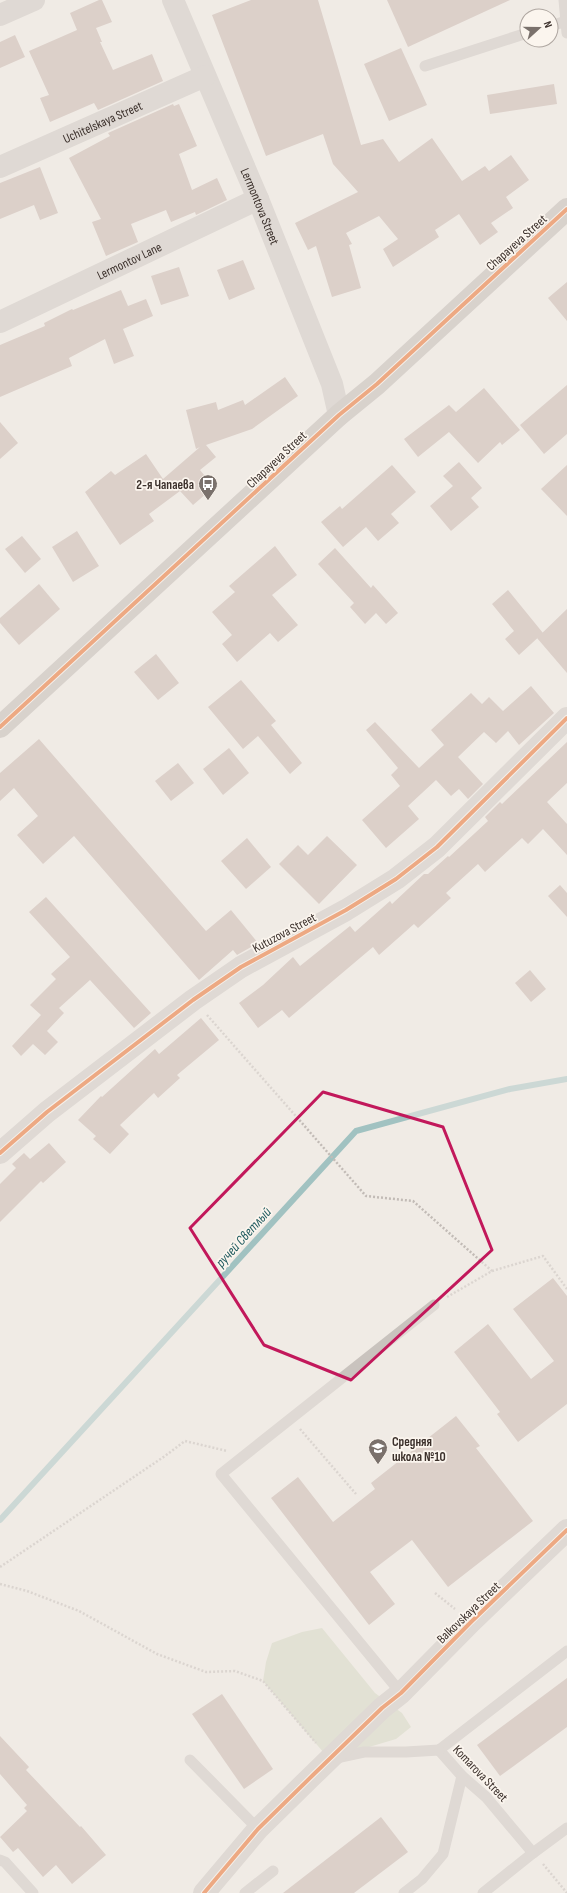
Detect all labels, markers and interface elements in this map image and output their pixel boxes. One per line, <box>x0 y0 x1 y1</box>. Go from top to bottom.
north arrow <box>519 8 559 48</box>
text: N <box>541 20 555 30</box>
street label: Uchitelskaya Street <box>61 98 145 147</box>
street label: Lermontova Street <box>237 166 282 247</box>
street label: Chapayeva Street <box>483 211 550 274</box>
street label: Lermontov Lane <box>94 239 165 284</box>
street label: Chapayeva Street <box>243 428 310 492</box>
bus stop icon: 2-я Чапаева <box>197 473 219 501</box>
place label: 2-я Чапаева <box>136 477 194 493</box>
street label: Kutuzova Street <box>250 909 319 956</box>
water label: ручей Светлый <box>211 1204 275 1272</box>
place label: Средняя школа №10 <box>392 1434 446 1465</box>
school or university icon: Средняя школа №10 <box>367 1437 389 1465</box>
street label: Balkovskaya Street <box>434 1578 504 1647</box>
street label: Komarova Street <box>449 1742 511 1805</box>

